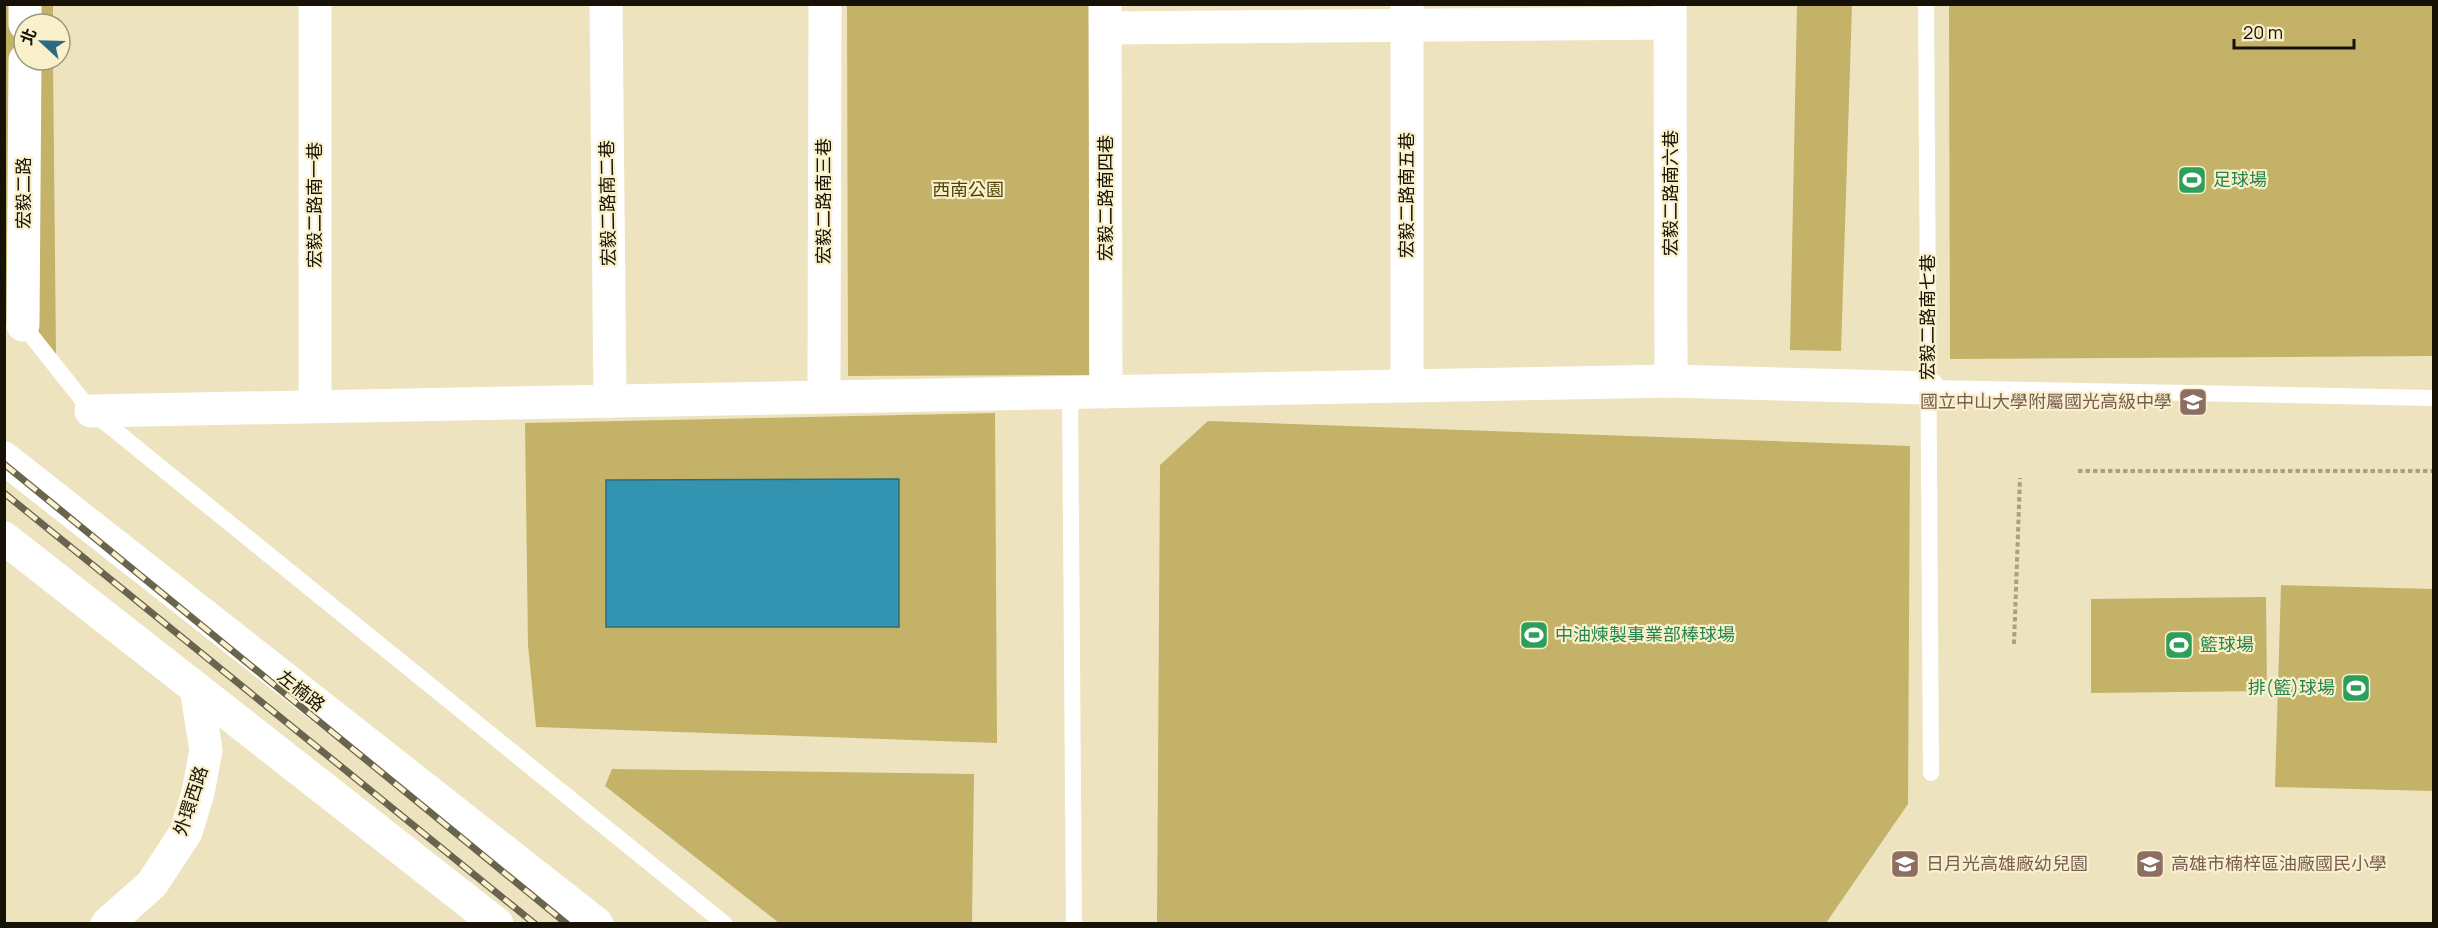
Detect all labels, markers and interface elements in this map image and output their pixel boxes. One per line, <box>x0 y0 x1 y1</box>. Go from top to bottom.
north arrow <box>12 12 72 72</box>
scale bar <box>2234 12 2354 50</box>
text: 20 m <box>2243 20 2283 44</box>
text: 北 <box>15 25 41 48</box>
street label: 宏毅二路南六巷 <box>1658 130 1682 256</box>
street label: 宏毅二路南五巷 <box>1394 132 1418 258</box>
street label: 宏毅二路南四巷 <box>1093 135 1117 261</box>
street label: 宏毅二路南三巷 <box>811 138 835 264</box>
street label: 宏毅二路南二巷 <box>594 140 620 266</box>
street label: 宏毅二路南一巷 <box>302 142 326 268</box>
street label: 宏毅二路 <box>11 157 35 229</box>
sports icon: 足球場 <box>2176 164 2208 196</box>
place label: 足球場 <box>2213 167 2267 191</box>
park label: 西南公園 <box>932 177 1004 201</box>
street label: 宏毅二路南七巷 <box>1915 254 1939 380</box>
school or university icon: 國立中山大學附屬國光高級中學 <box>2177 386 2209 418</box>
place label: 國立中山大學附屬國光高級中學 <box>1920 389 2172 413</box>
sports icon: 中油煉製事業部棒球場 <box>1518 619 1550 651</box>
place label: 中油煉製事業部棒球場 <box>1555 622 1735 646</box>
sports icon: 籃球場 <box>2163 629 2195 661</box>
place label: 籃球場 <box>2200 632 2254 656</box>
street label: 左楠路 <box>273 664 330 716</box>
sports icon: 排(籃)球場 <box>2340 672 2372 704</box>
place label: 排(籃)球場 <box>2248 675 2335 699</box>
street label: 外環西路 <box>168 763 213 839</box>
school or university icon: 日月光高雄廠幼兒園 <box>1889 848 1921 880</box>
school or university icon: 高雄市楠梓區油廠國民小學 <box>2134 848 2166 880</box>
place label: 日月光高雄廠幼兒園 <box>1926 851 2088 875</box>
place label: 高雄市楠梓區油廠國民小學 <box>2171 851 2387 875</box>

